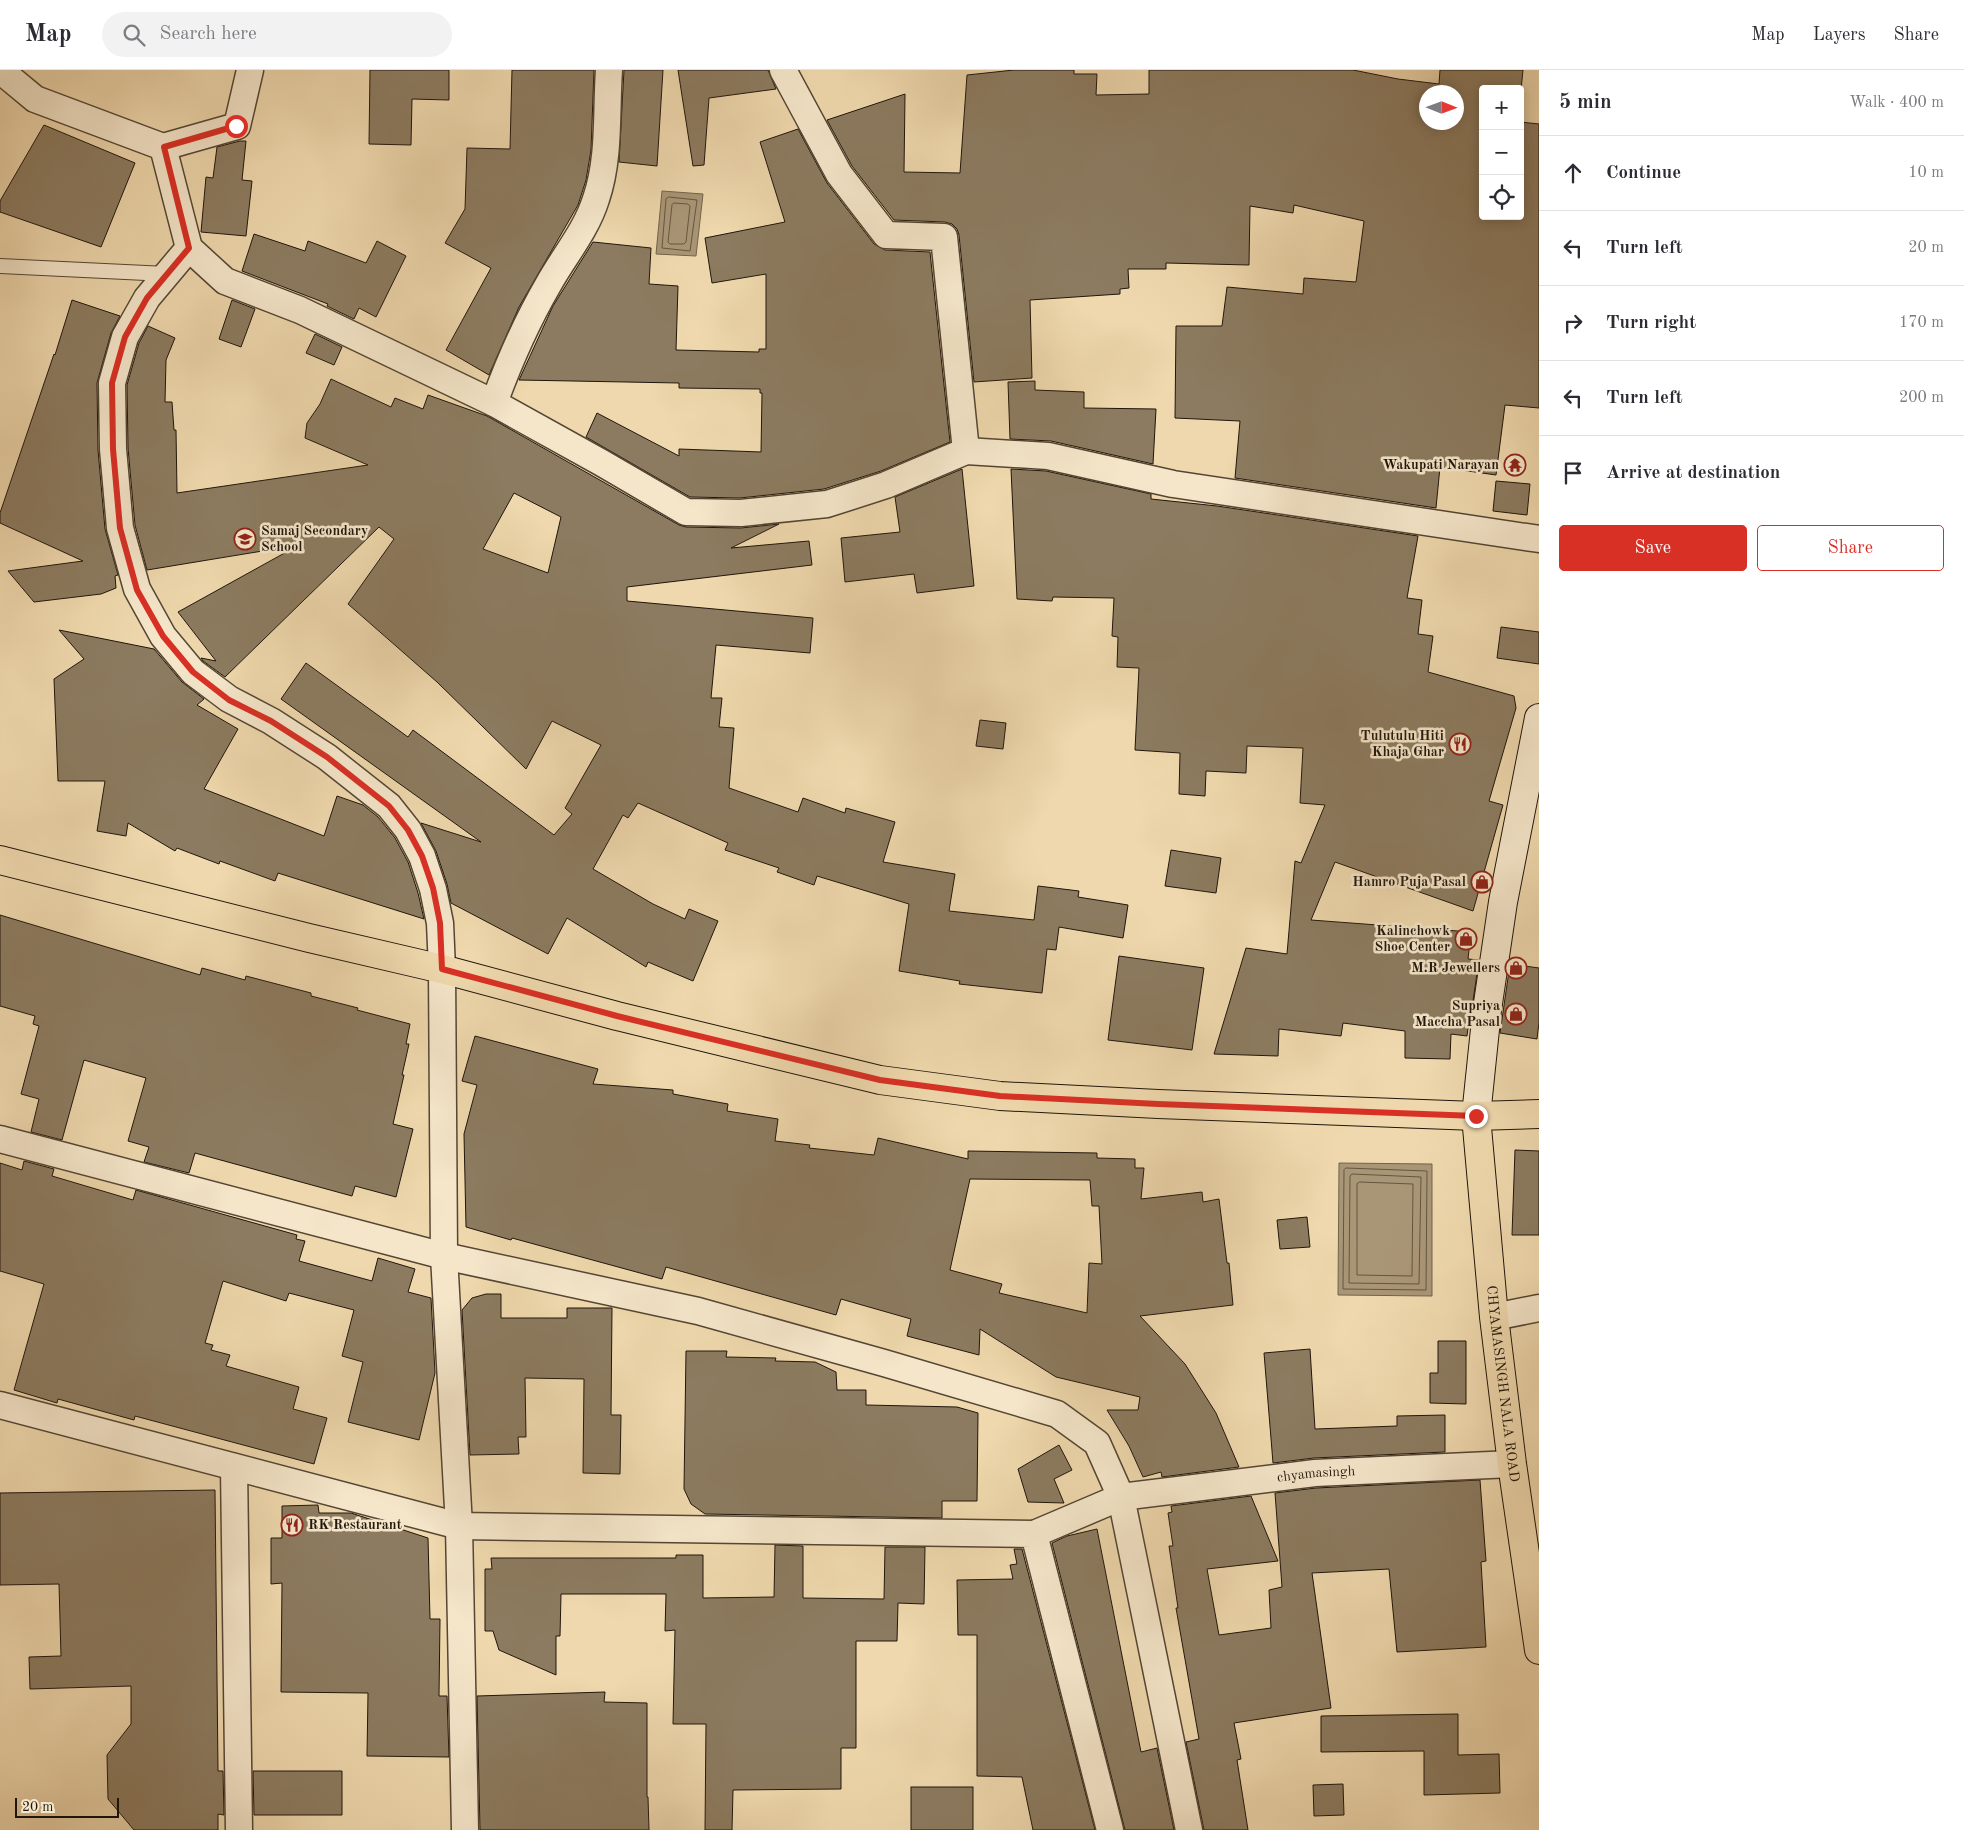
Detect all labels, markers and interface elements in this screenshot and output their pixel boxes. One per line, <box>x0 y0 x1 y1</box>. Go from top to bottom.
search box <box>102 12 452 57</box>
icon: search <box>120 21 148 49</box>
text: Map <box>25 23 72 47</box>
text: Search here <box>160 25 257 44</box>
text: Map <box>1751 26 1785 44</box>
text: Layers <box>1813 26 1865 44</box>
text: Share <box>1893 26 1939 44</box>
north arrow <box>1419 85 1464 130</box>
map controls <box>1479 85 1524 220</box>
button: + <box>1479 85 1524 130</box>
text: 5 min <box>1559 92 1612 113</box>
text: Walk · 400 m <box>1849 95 1944 111</box>
route start <box>225 115 248 138</box>
button: − <box>1479 130 1524 175</box>
icon: ahead <box>1559 159 1587 187</box>
text: Continue <box>1606 164 1681 183</box>
text: 10 m <box>1908 165 1944 181</box>
button: locate <box>1479 175 1524 220</box>
icon: left <box>1559 234 1587 262</box>
text: Turn left <box>1606 239 1683 258</box>
text: 20 m <box>1908 240 1944 256</box>
icon: right <box>1559 309 1587 337</box>
text: Turn right <box>1606 314 1696 333</box>
text: 170 m <box>1899 315 1944 331</box>
icon: left <box>1559 384 1587 412</box>
text: Turn left <box>1606 389 1683 408</box>
text: 200 m <box>1899 390 1944 406</box>
temple icon: Wakupati Narayan <box>1503 453 1527 477</box>
place label: Wakupati Narayan <box>1382 458 1499 472</box>
icon: arrive <box>1559 459 1587 487</box>
text: Arrive at destination <box>1606 464 1780 483</box>
place label: Samaj Secondary School <box>261 524 368 554</box>
button: Save <box>1559 525 1747 571</box>
button: Share <box>1757 525 1944 571</box>
school or university icon: Samaj Secondary School <box>233 527 257 551</box>
place label: Tulutulu Hiti Khaja Ghar <box>1361 729 1444 759</box>
restaurant icon: Tulutulu Hiti Khaja Ghar <box>1448 732 1472 756</box>
shop icon: Hamro Puja Pasal <box>1470 870 1494 894</box>
place label: Hamro Puja Pasal <box>1352 875 1466 889</box>
place label: Kalinchowk Shoe Center <box>1374 924 1450 954</box>
shop icon: Kalinchowk Shoe Center <box>1454 927 1478 951</box>
shop icon: M.R Jewellers <box>1504 956 1528 980</box>
place label: M.R Jewellers <box>1411 961 1500 975</box>
place label: Supriya Maccha Pasal <box>1415 999 1500 1029</box>
shop icon: Supriya Maccha Pasal <box>1504 1002 1528 1026</box>
route end <box>1465 1105 1488 1128</box>
street label: CHYAMASINGH NALA ROAD <box>1484 1285 1522 1483</box>
street label: chyamasingh <box>1276 1464 1356 1485</box>
restaurant icon: RK Restaurant <box>280 1513 304 1537</box>
place label: RK Restaurant <box>308 1518 402 1532</box>
scale bar <box>15 1795 119 1818</box>
text: 20 m <box>22 1800 53 1814</box>

